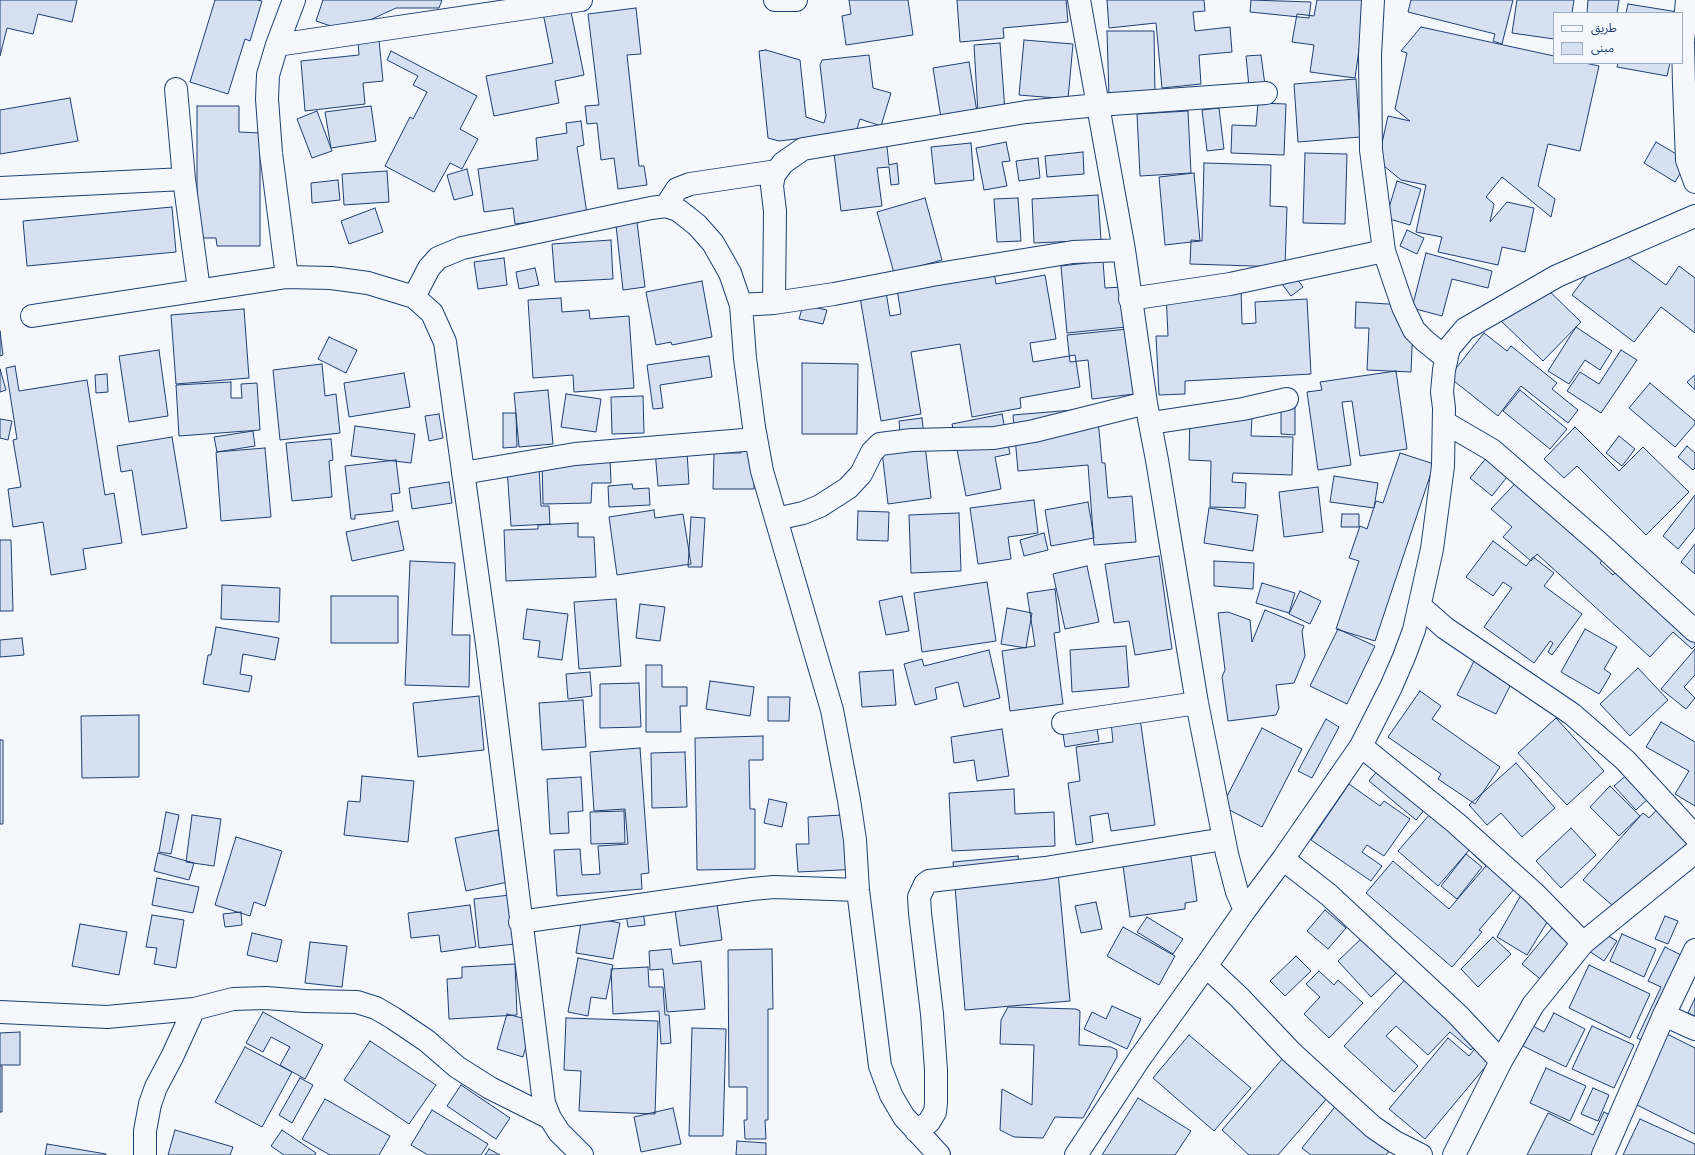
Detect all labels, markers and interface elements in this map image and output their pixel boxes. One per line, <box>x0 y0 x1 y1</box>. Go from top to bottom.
legend <box>1553 12 1683 64</box>
text: طريق <box>1591 20 1617 36</box>
text: مبنى <box>1591 40 1614 56</box>

